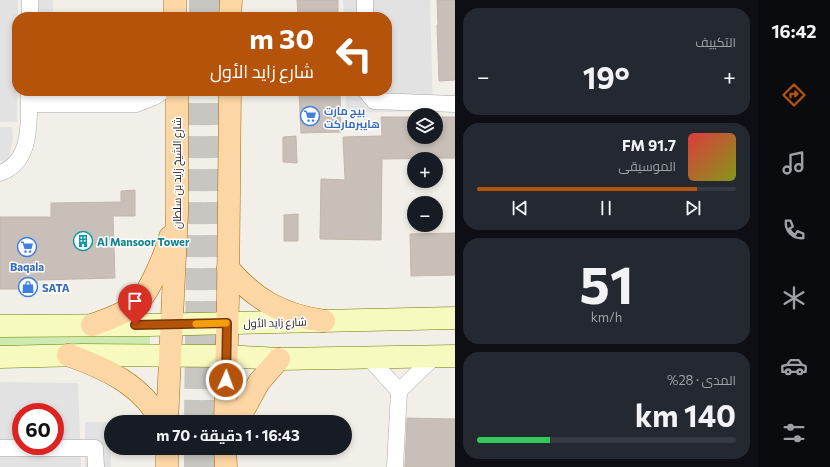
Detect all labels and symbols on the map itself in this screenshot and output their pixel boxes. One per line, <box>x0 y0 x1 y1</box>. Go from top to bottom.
place label: بيج مارت هايبرماركت <box>324 104 380 131</box>
supermarket icon: بيج مارت هايبرماركت <box>299 105 321 127</box>
street label: شارع الشيخ زايد بن سلطان <box>170 117 185 229</box>
building icon: Al Mansoor Tower <box>72 230 94 252</box>
place label: Al Mansoor Tower <box>97 235 190 248</box>
supermarket icon: Baqala <box>16 236 38 258</box>
place label: Baqala <box>10 260 44 273</box>
shop icon: SATA <box>17 276 39 298</box>
place label: SATA <box>42 281 70 294</box>
pin <box>118 284 152 325</box>
street label: شارع زايد الأول <box>243 314 307 332</box>
position arrow <box>205 359 247 401</box>
speed limit sign: 60 <box>12 403 64 455</box>

